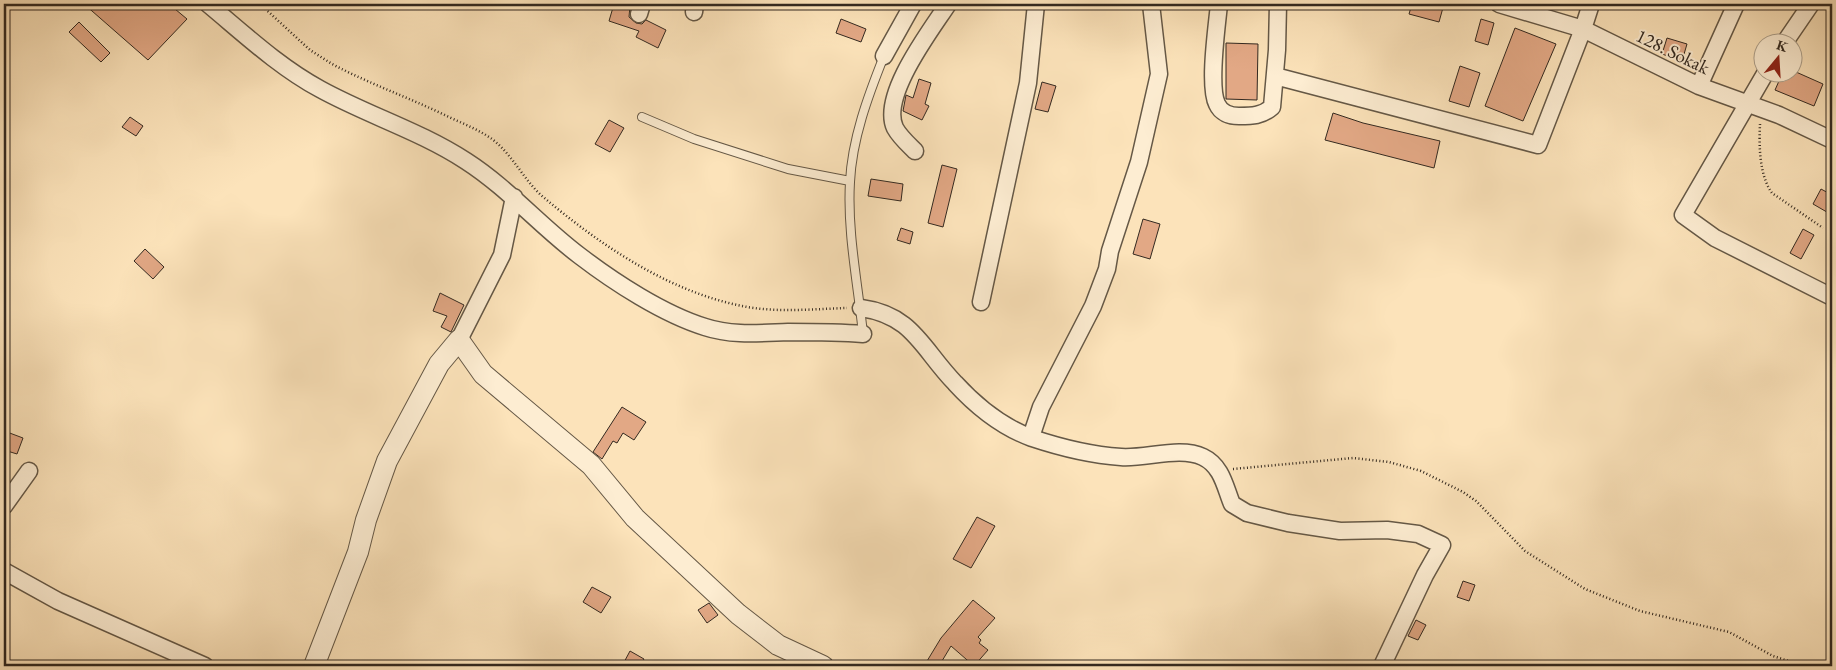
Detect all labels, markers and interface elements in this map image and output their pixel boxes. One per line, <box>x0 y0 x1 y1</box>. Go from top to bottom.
street label: 128. Sokak <box>1632 23 1715 80</box>
north arrow <box>1754 32 1804 82</box>
text: K <box>1774 35 1790 56</box>

